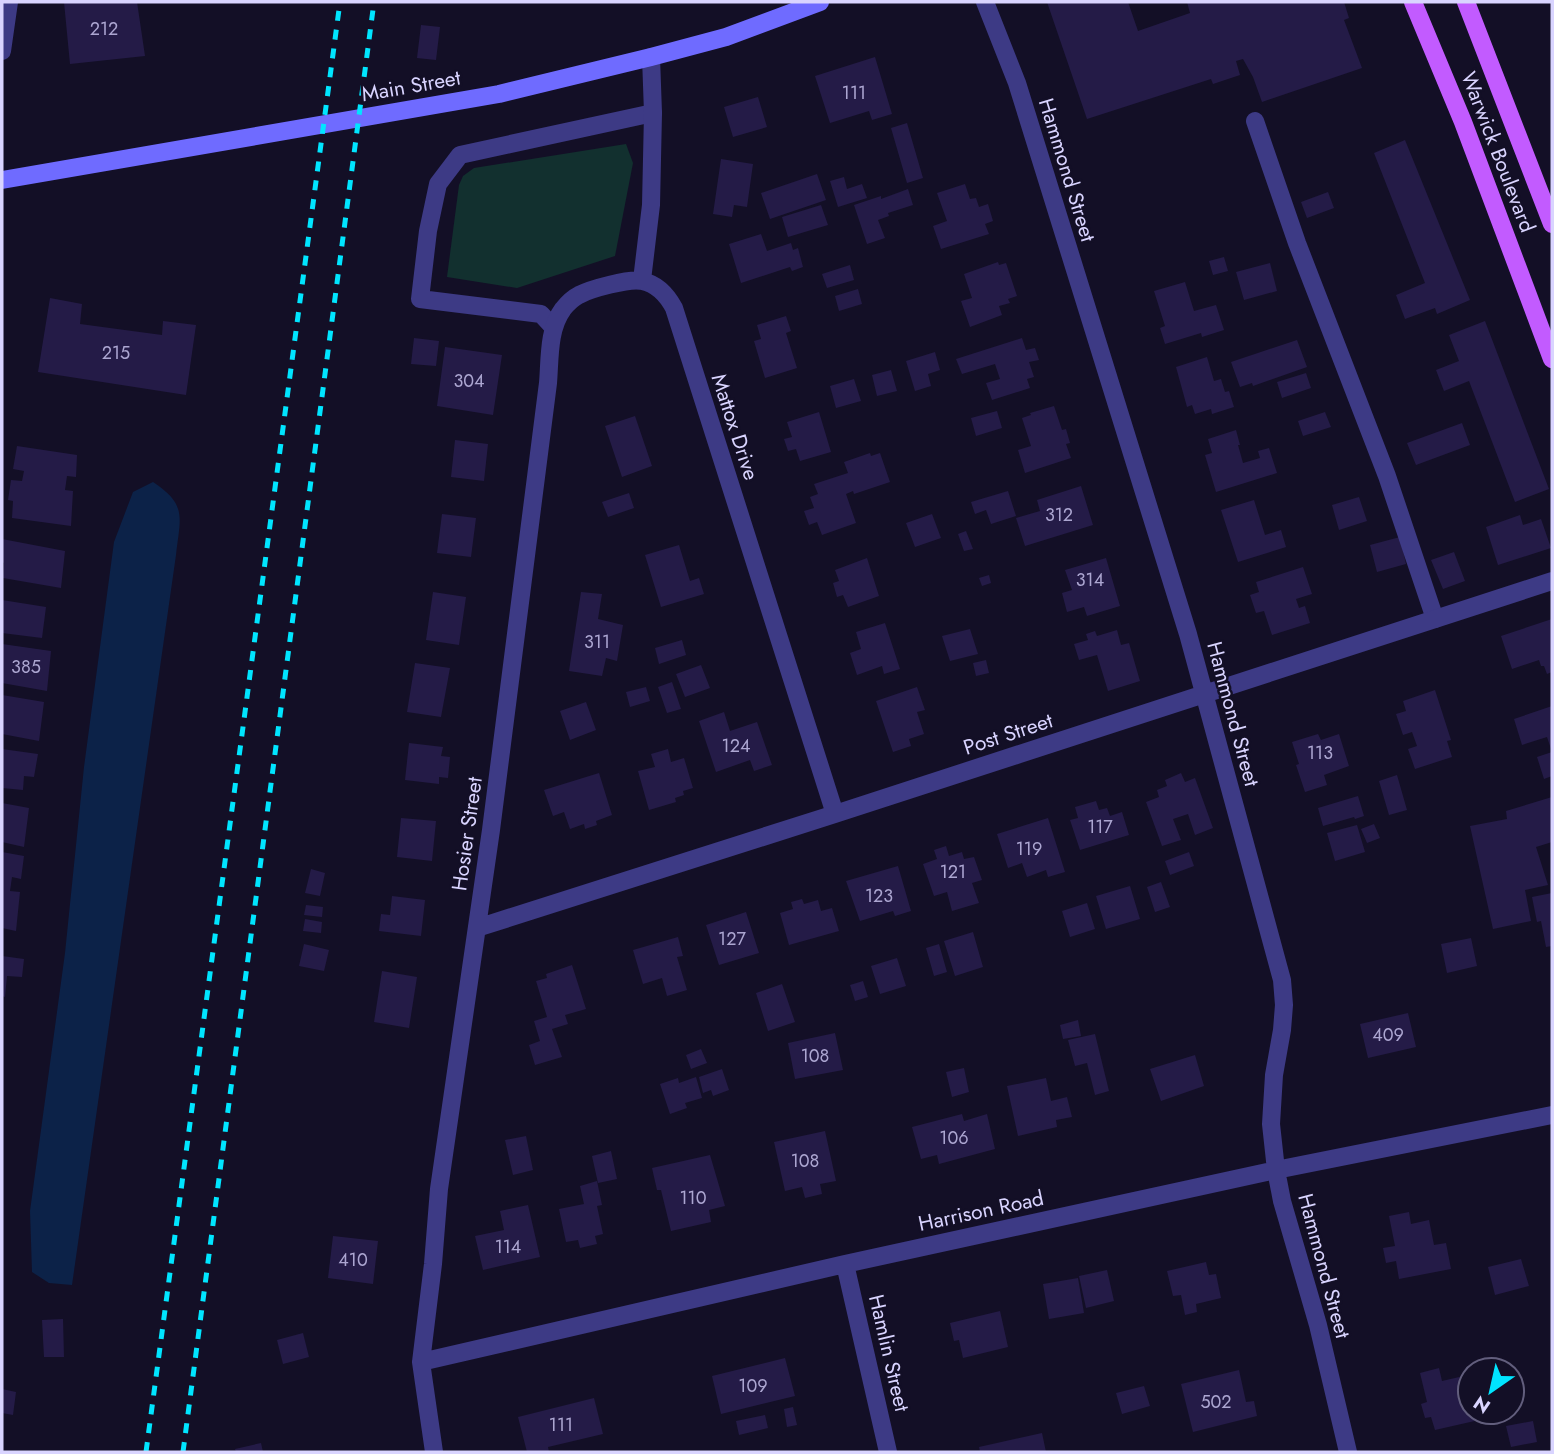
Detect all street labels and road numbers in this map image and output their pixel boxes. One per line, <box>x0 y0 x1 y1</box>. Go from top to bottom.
street label: Main Street <box>359 63 463 109</box>
street label: Warwick Boulevard <box>1454 67 1542 237</box>
street label: Hammond Street <box>1031 94 1103 246</box>
street label: Mattox Drive <box>704 370 766 484</box>
street label: Hammond Street <box>1199 638 1267 790</box>
street label: Post Street <box>959 705 1057 763</box>
street label: Hosier Street <box>444 775 490 893</box>
street label: Harrison Road <box>916 1183 1046 1239</box>
street label: Hammond Street <box>1290 1190 1358 1342</box>
street label: Hamlin Street <box>861 1292 917 1414</box>

